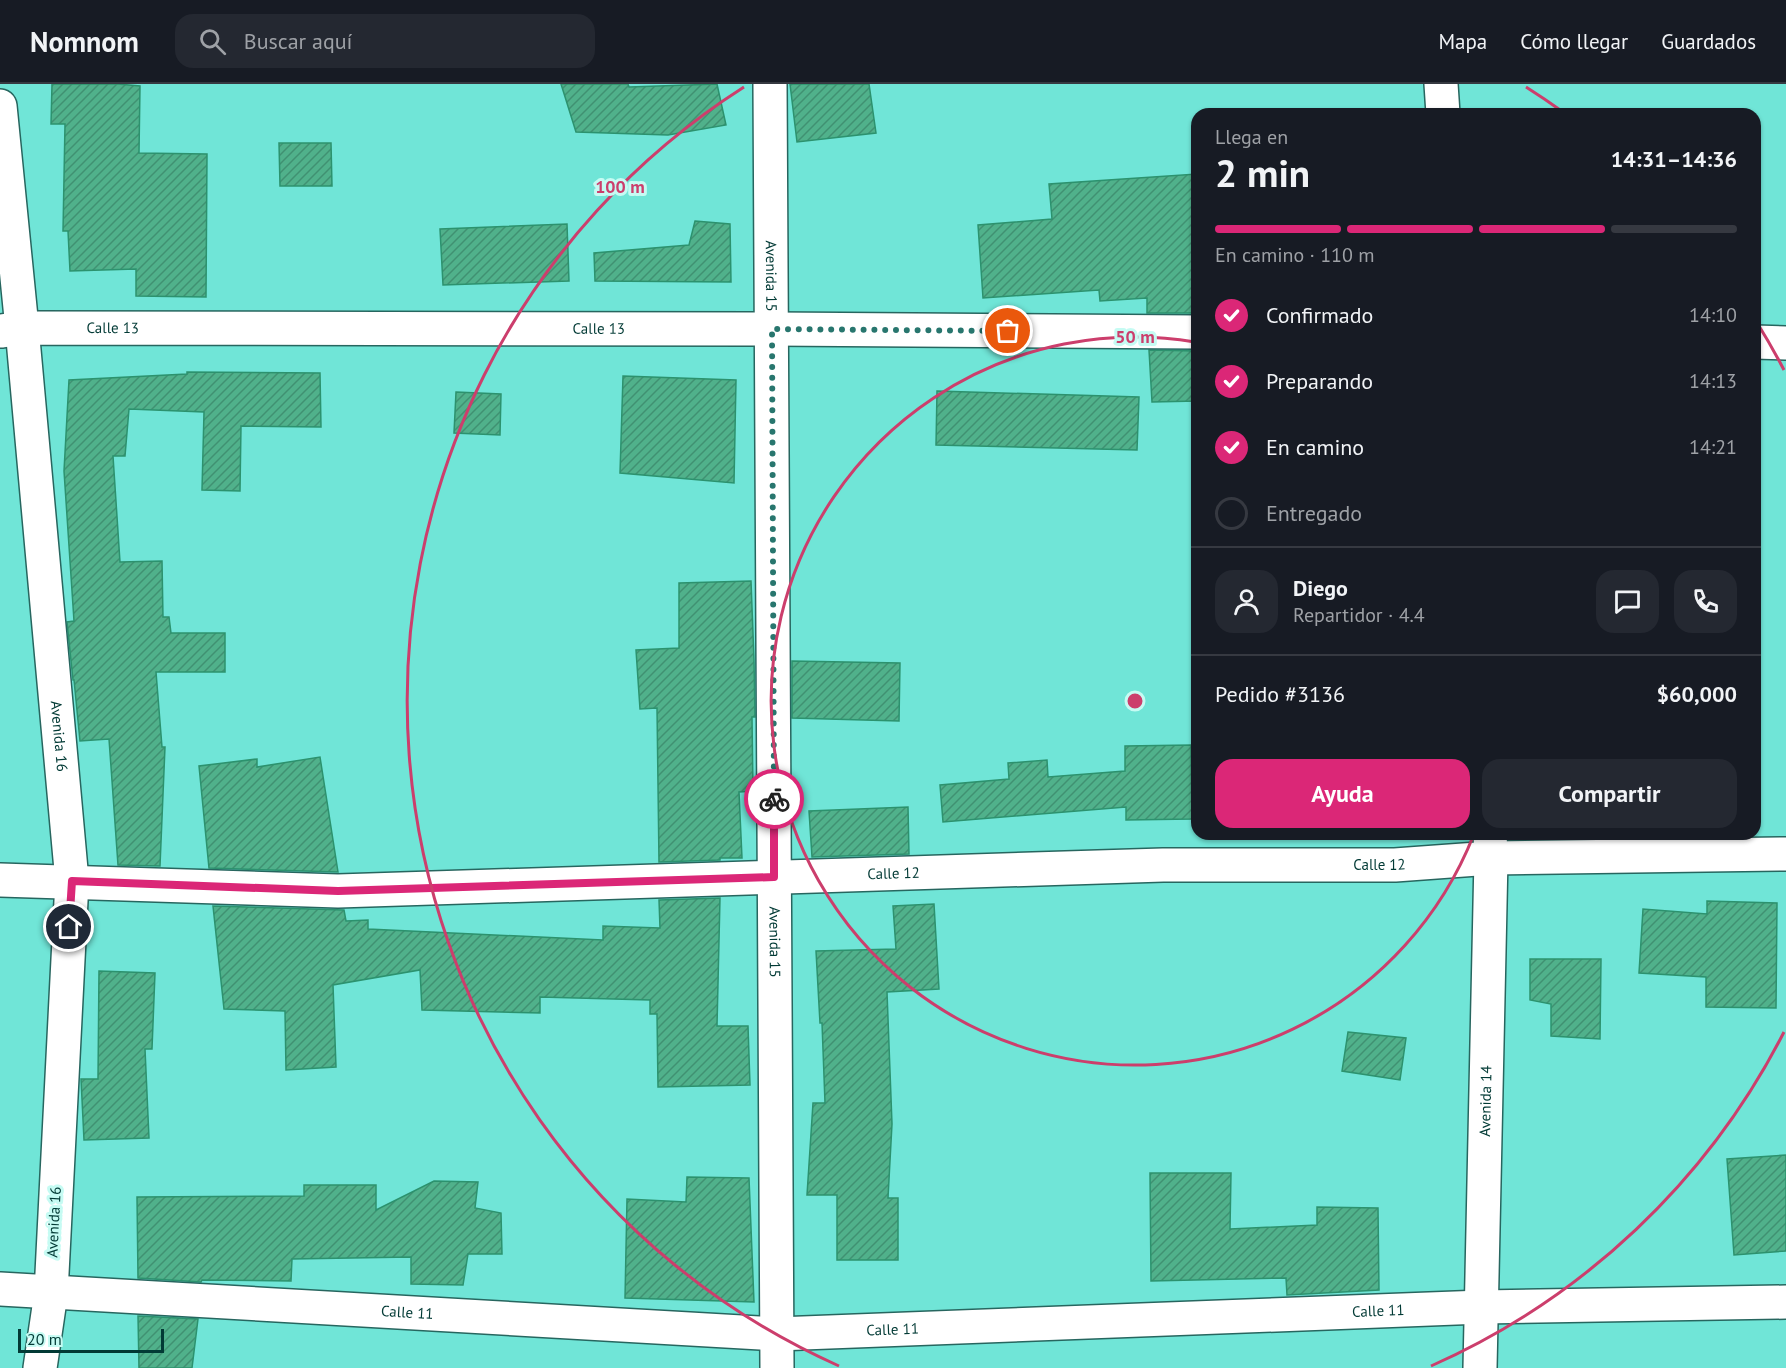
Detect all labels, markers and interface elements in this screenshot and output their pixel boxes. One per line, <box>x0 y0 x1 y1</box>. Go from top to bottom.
search box <box>175 14 595 68</box>
text: Nomnom <box>30 23 139 60</box>
icon: search <box>196 25 229 58</box>
text: Buscar aquí <box>244 27 352 55</box>
text: Mapa <box>1438 28 1487 55</box>
text: Cómo llegar <box>1520 28 1628 55</box>
text: Guardados <box>1661 28 1756 55</box>
text: Llega en <box>1215 124 1288 150</box>
text: 14:31–14:36 <box>1611 145 1737 173</box>
text: 2 min <box>1215 147 1310 198</box>
text: 100 m <box>595 175 645 198</box>
street label: Avenida 15 <box>762 240 781 312</box>
text: En camino · 110 m <box>1215 242 1375 268</box>
icon: check <box>1215 299 1248 332</box>
text: Confirmado <box>1266 301 1373 329</box>
text: 14:10 <box>1689 302 1737 328</box>
pin <box>982 305 1033 356</box>
icon: bag <box>991 314 1024 347</box>
street label: Calle 13 <box>86 318 139 337</box>
street label: Calle 13 <box>572 319 625 338</box>
text: 50 m <box>1115 325 1155 348</box>
icon: check <box>1215 365 1248 398</box>
text: Preparando <box>1266 367 1373 395</box>
text: 14:13 <box>1689 368 1737 394</box>
icon: check <box>1215 431 1248 464</box>
text: En camino <box>1266 433 1364 461</box>
text: 14:21 <box>1689 434 1737 460</box>
text: Entregado <box>1266 499 1362 527</box>
button: person <box>1215 570 1278 633</box>
button: chat <box>1596 570 1659 633</box>
button: phone <box>1674 570 1737 633</box>
text: Diego <box>1293 574 1348 602</box>
text: Repartidor · 4.4 <box>1293 602 1425 628</box>
text: Pedido #3136 <box>1215 680 1345 708</box>
text: $60,000 <box>1657 680 1737 708</box>
centre of rings <box>1125 691 1145 711</box>
street label: Avenida 16 <box>47 700 72 772</box>
button: Ayuda <box>1215 759 1470 828</box>
button: Compartir <box>1482 759 1737 828</box>
courier <box>744 769 804 829</box>
icon: bike <box>758 783 791 816</box>
street label: Calle 12 <box>1353 854 1406 874</box>
street label: Calle 12 <box>867 863 920 883</box>
pin <box>43 901 94 952</box>
street label: Avenida 15 <box>765 906 785 978</box>
icon: home <box>52 910 85 943</box>
street label: Avenida 14 <box>1475 1065 1496 1137</box>
street label: Avenida 16 <box>42 1186 65 1258</box>
street label: Calle 11 <box>1352 1300 1405 1321</box>
street label: Calle 11 <box>381 1301 434 1323</box>
street label: Calle 11 <box>866 1319 919 1340</box>
scale bar <box>18 1326 164 1354</box>
text: 20 m <box>27 1329 62 1349</box>

